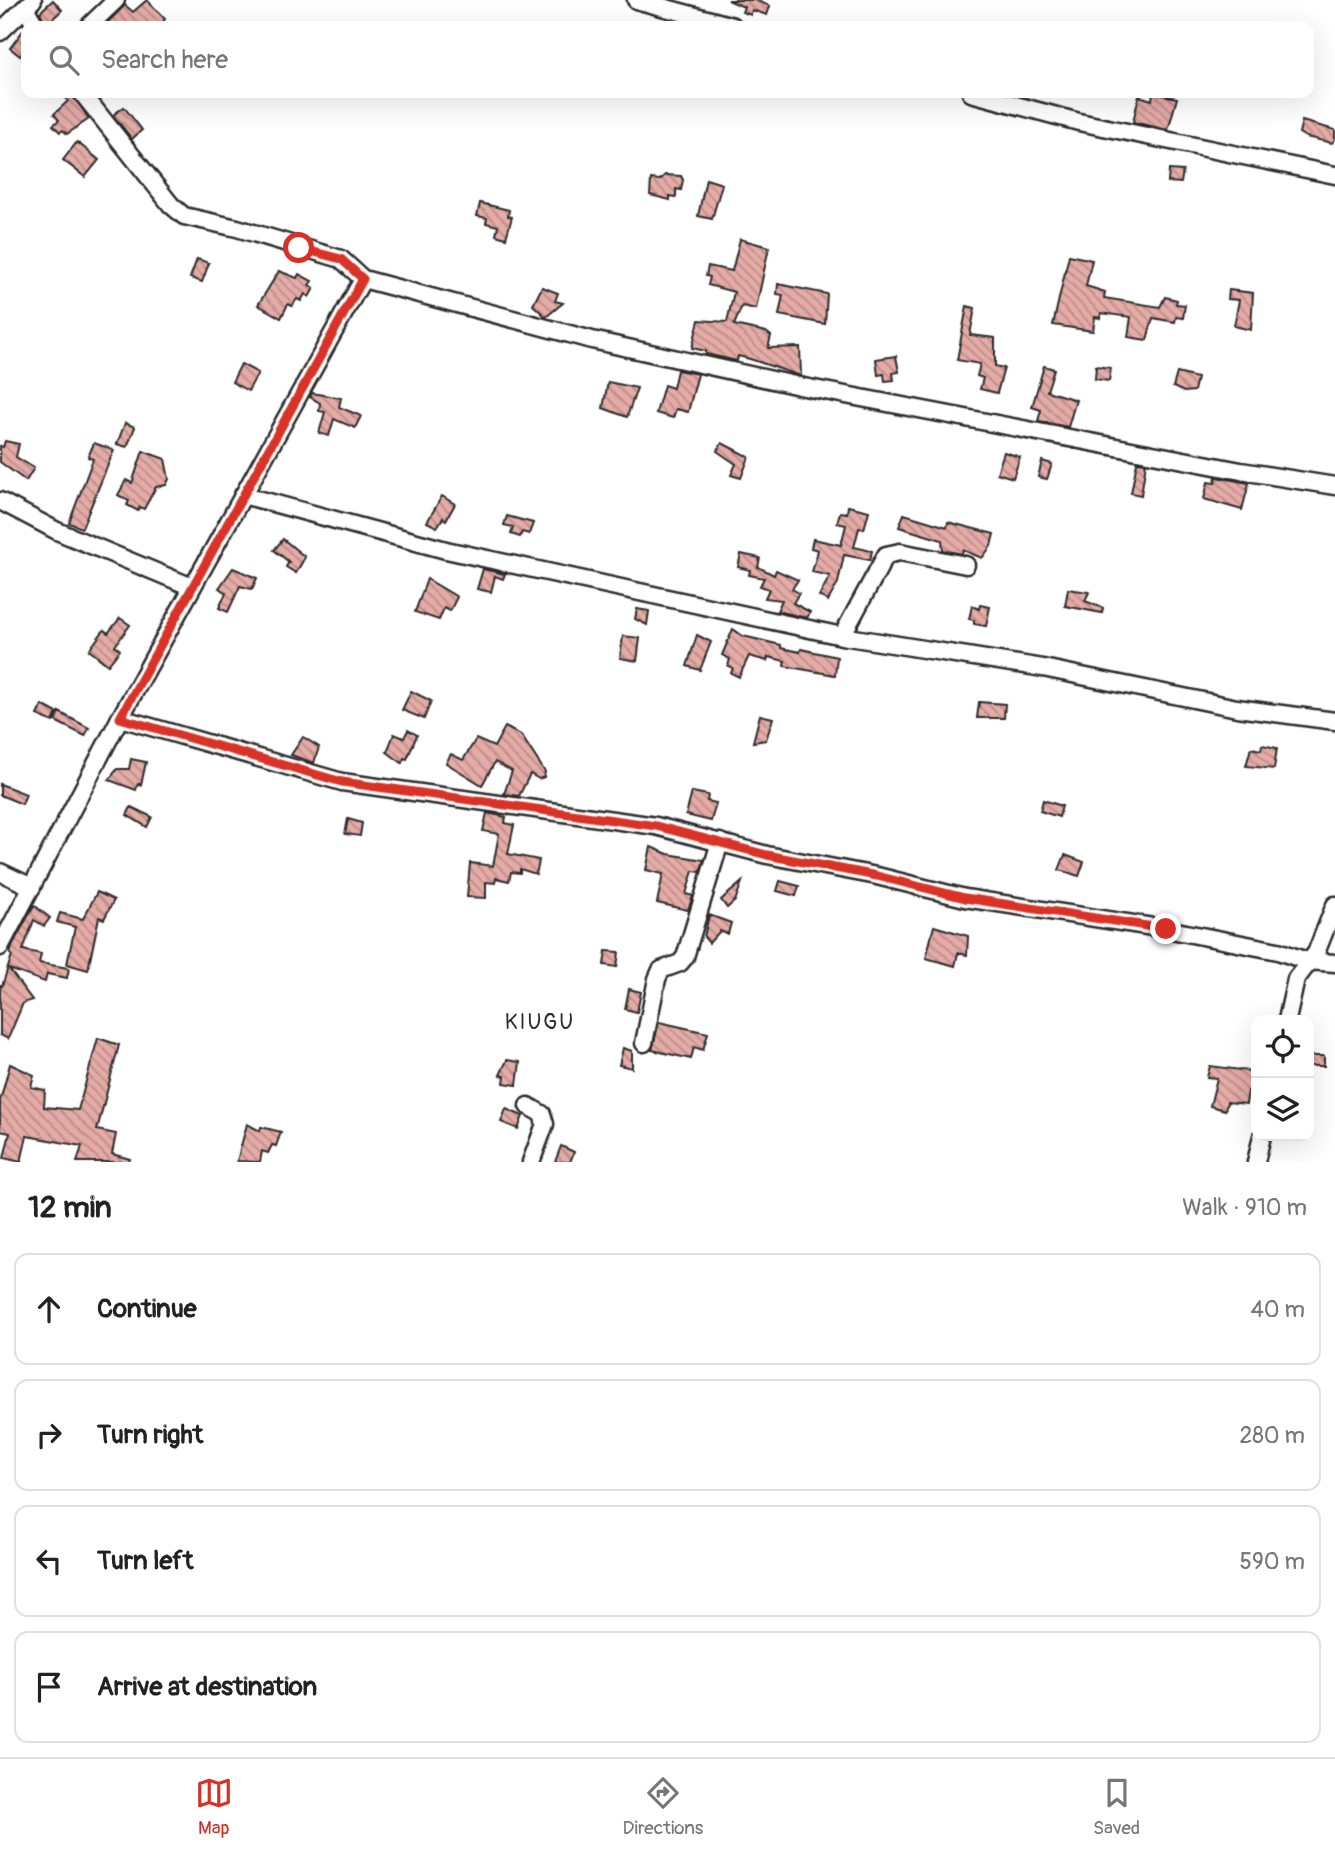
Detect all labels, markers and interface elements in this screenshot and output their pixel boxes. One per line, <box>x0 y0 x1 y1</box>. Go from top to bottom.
search box <box>21 21 1314 98</box>
icon: search <box>45 41 83 79</box>
text: Search here <box>101 44 228 76</box>
route start <box>283 232 314 263</box>
route end <box>1150 913 1181 944</box>
district label: KIUGU <box>505 1009 575 1036</box>
map controls <box>1251 1015 1314 1141</box>
button: locate <box>1251 1015 1314 1078</box>
button: layers <box>1251 1078 1314 1141</box>
text: 12 min <box>28 1189 112 1226</box>
text: Walk · 910 m <box>1182 1193 1307 1222</box>
icon: ahead <box>30 1290 68 1328</box>
text: Continue <box>97 1293 197 1325</box>
text: 40 m <box>1251 1295 1305 1324</box>
icon: right <box>30 1416 68 1454</box>
text: Turn right <box>97 1419 203 1451</box>
text: 280 m <box>1239 1421 1305 1450</box>
icon: left <box>30 1542 68 1580</box>
text: Turn left <box>97 1545 193 1577</box>
text: 590 m <box>1240 1547 1305 1576</box>
icon: arrive <box>30 1668 68 1706</box>
text: Arrive at destination <box>97 1671 317 1703</box>
tab: Map <box>195 1774 233 1840</box>
tab: Directions <box>623 1774 703 1840</box>
tab: Saved <box>1093 1774 1140 1840</box>

